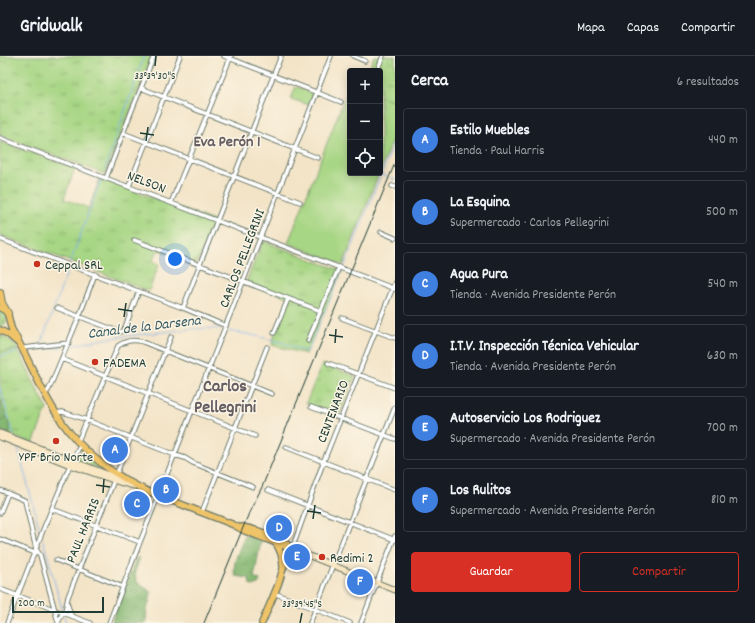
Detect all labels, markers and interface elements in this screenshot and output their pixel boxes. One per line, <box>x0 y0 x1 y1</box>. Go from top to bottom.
text: Gridwalk <box>20 14 83 41</box>
text: Mapa <box>577 18 605 38</box>
text: Capas <box>627 18 659 38</box>
text: Compartir <box>681 18 735 38</box>
map controls <box>347 68 383 176</box>
button: + <box>347 68 383 104</box>
text: 33°39'30"S <box>135 70 175 84</box>
text: Cerca <box>411 70 448 94</box>
text: 6 resultados <box>677 73 739 92</box>
button: − <box>347 104 383 140</box>
text: Estilo Muebles <box>450 120 530 142</box>
district label: Eva Perón 1 <box>193 131 261 154</box>
text: A <box>421 131 429 150</box>
text: 440 m <box>708 131 738 150</box>
button: locate <box>347 140 383 176</box>
text: Tienda · Paul Harris <box>450 142 544 161</box>
street label: NELSON <box>124 166 169 199</box>
text: La Esquina <box>450 192 510 214</box>
text: B <box>422 203 428 222</box>
text: 500 m <box>706 203 738 222</box>
street label: CARLOS PELLEGRINI <box>215 206 271 311</box>
text: Supermercado · Carlos Pellegrini <box>450 214 609 233</box>
your location <box>165 249 185 269</box>
place label: Ceppal SRL <box>45 256 103 276</box>
marker: Ceppal SRL <box>32 259 42 269</box>
text: Agua Pura <box>450 264 508 286</box>
text: C <box>422 275 428 294</box>
text: 540 m <box>708 275 738 294</box>
text: Tienda · Avenida Presidente Perón <box>450 286 616 305</box>
water label: Canal de la Darsena <box>86 310 203 346</box>
text: I.T.V. Inspección Técnica Vehicular <box>450 336 639 358</box>
text: D <box>422 347 428 366</box>
text: 630 m <box>707 347 738 366</box>
place label: FADEMA <box>103 354 147 374</box>
marker: FADEMA <box>90 357 100 367</box>
text: Tienda · Avenida Presidente Perón <box>450 358 616 377</box>
district label: Carlos Pellegrini <box>194 375 257 421</box>
street label: CENTENARIO <box>313 377 355 446</box>
text: Autoservicio Los Rodriguez <box>450 408 600 430</box>
text: E <box>422 419 428 438</box>
text: 700 m <box>707 419 738 438</box>
text: Supermercado · Avenida Presidente Perón <box>450 430 655 449</box>
pin: A <box>102 435 128 465</box>
marker: YPF Brio Norte <box>51 436 61 446</box>
place label: YPF Brio Norte <box>19 448 93 468</box>
pin: B <box>153 475 179 505</box>
text: Los Rulitos <box>450 480 511 502</box>
pin: C <box>124 489 150 519</box>
text: F <box>422 491 428 510</box>
text: 810 m <box>711 491 738 510</box>
street label: PAUL HARRIS <box>62 495 106 566</box>
text: Supermercado · Avenida Presidente Perón <box>450 502 655 521</box>
pin: D <box>266 513 292 543</box>
pin: E <box>284 542 310 572</box>
place label: Redimi 2 <box>330 549 374 569</box>
marker: Redimi 2 <box>317 552 327 562</box>
button: Guardar <box>411 552 571 592</box>
button: Compartir <box>579 552 739 592</box>
pin: F <box>347 567 373 597</box>
scale bar <box>12 595 104 614</box>
text: 200 m <box>18 596 45 612</box>
text: 33°39'45"S <box>282 598 322 612</box>

